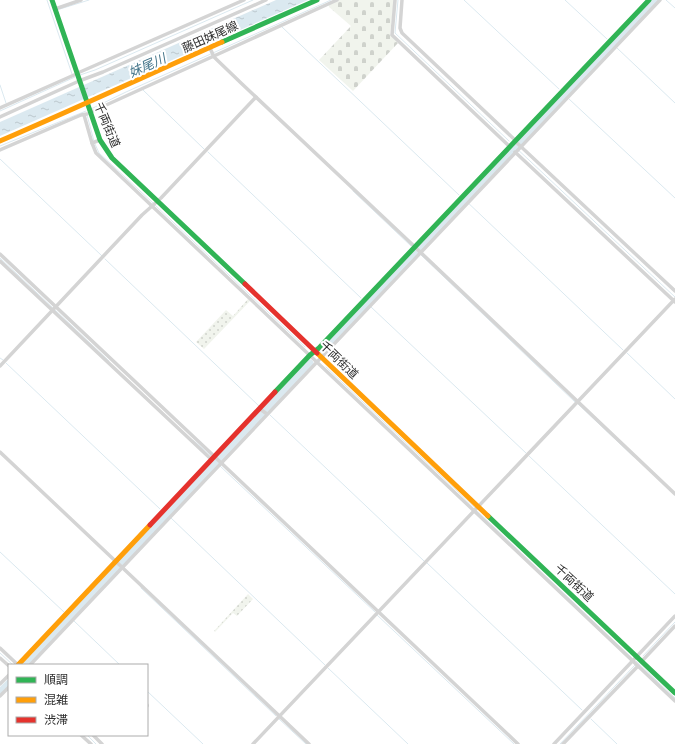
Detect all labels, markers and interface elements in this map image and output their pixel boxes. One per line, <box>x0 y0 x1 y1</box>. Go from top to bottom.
street label: 藤田妹尾線 <box>179 17 240 56</box>
water label: 妹尾川 <box>126 49 170 81</box>
street label: 千両街道 <box>91 100 124 150</box>
street label: 千両街道 <box>317 338 362 382</box>
street label: 千両街道 <box>552 561 597 604</box>
legend <box>8 664 148 736</box>
text: 順調 <box>44 672 68 687</box>
text: 混雑 <box>44 692 68 707</box>
text: 渋滞 <box>44 712 68 727</box>

